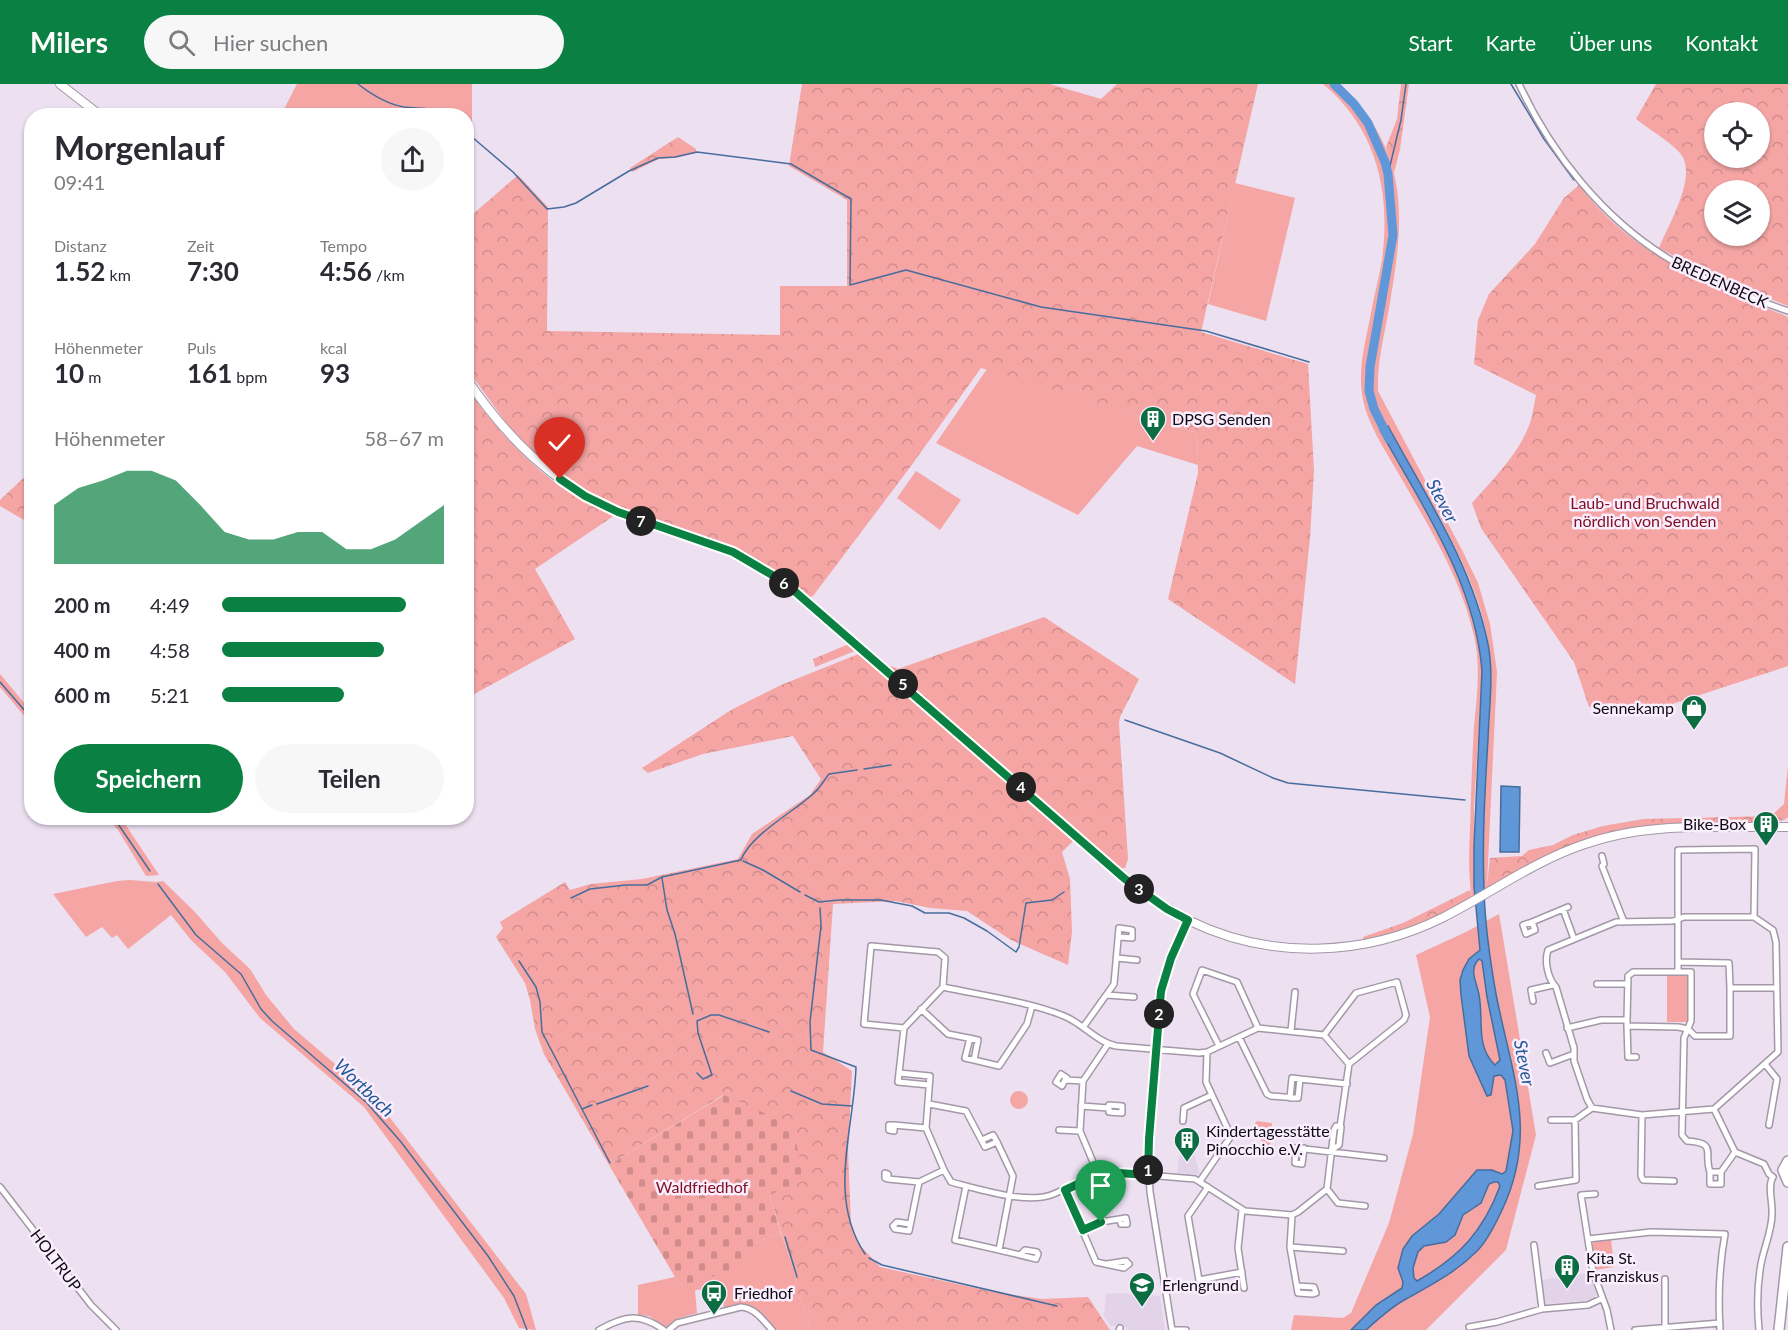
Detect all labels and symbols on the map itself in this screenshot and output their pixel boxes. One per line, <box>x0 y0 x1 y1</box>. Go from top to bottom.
street label: BREDENBECK <box>1669 252 1772 312</box>
building icon: DPSG Senden <box>1138 404 1168 442</box>
place label: DPSG Senden <box>1172 409 1271 428</box>
pin <box>534 417 585 479</box>
water label: Stever <box>1422 475 1464 527</box>
park label: Laub- und Bruchwald nördlich von Senden <box>1570 493 1720 530</box>
pin: 7 <box>626 506 656 536</box>
pin: 6 <box>769 568 799 598</box>
pin: 5 <box>888 669 918 699</box>
shop icon: Sennekamp <box>1679 693 1709 731</box>
place label: Sennekamp <box>1592 698 1674 717</box>
pin: 4 <box>1006 772 1036 802</box>
building icon: Bike-Box <box>1751 809 1781 847</box>
place label: Bike-Box <box>1683 814 1746 833</box>
pin: 3 <box>1124 874 1154 904</box>
pin: 2 <box>1144 999 1174 1029</box>
water label: Stever <box>1510 1038 1540 1089</box>
water label: Wortbach <box>330 1053 399 1121</box>
place label: Kindertagesstätte Pinocchio e.V. <box>1206 1121 1330 1158</box>
building icon: Kindertagesstätte Pinocchio e.V. <box>1172 1125 1202 1163</box>
pin: 1 <box>1133 1155 1163 1185</box>
pin <box>1075 1160 1126 1222</box>
park label: Waldfriedhof <box>656 1177 749 1196</box>
street label: HOLTRUP <box>27 1225 86 1295</box>
place label: Kita St. Franziskus <box>1586 1248 1659 1285</box>
building icon: Kita St. Franziskus <box>1552 1252 1582 1290</box>
school or university icon: Erlengrund <box>1127 1270 1157 1308</box>
place label: Erlengrund <box>1162 1275 1239 1294</box>
bus stop icon: Friedhof <box>699 1278 729 1316</box>
place label: Friedhof <box>734 1283 793 1302</box>

